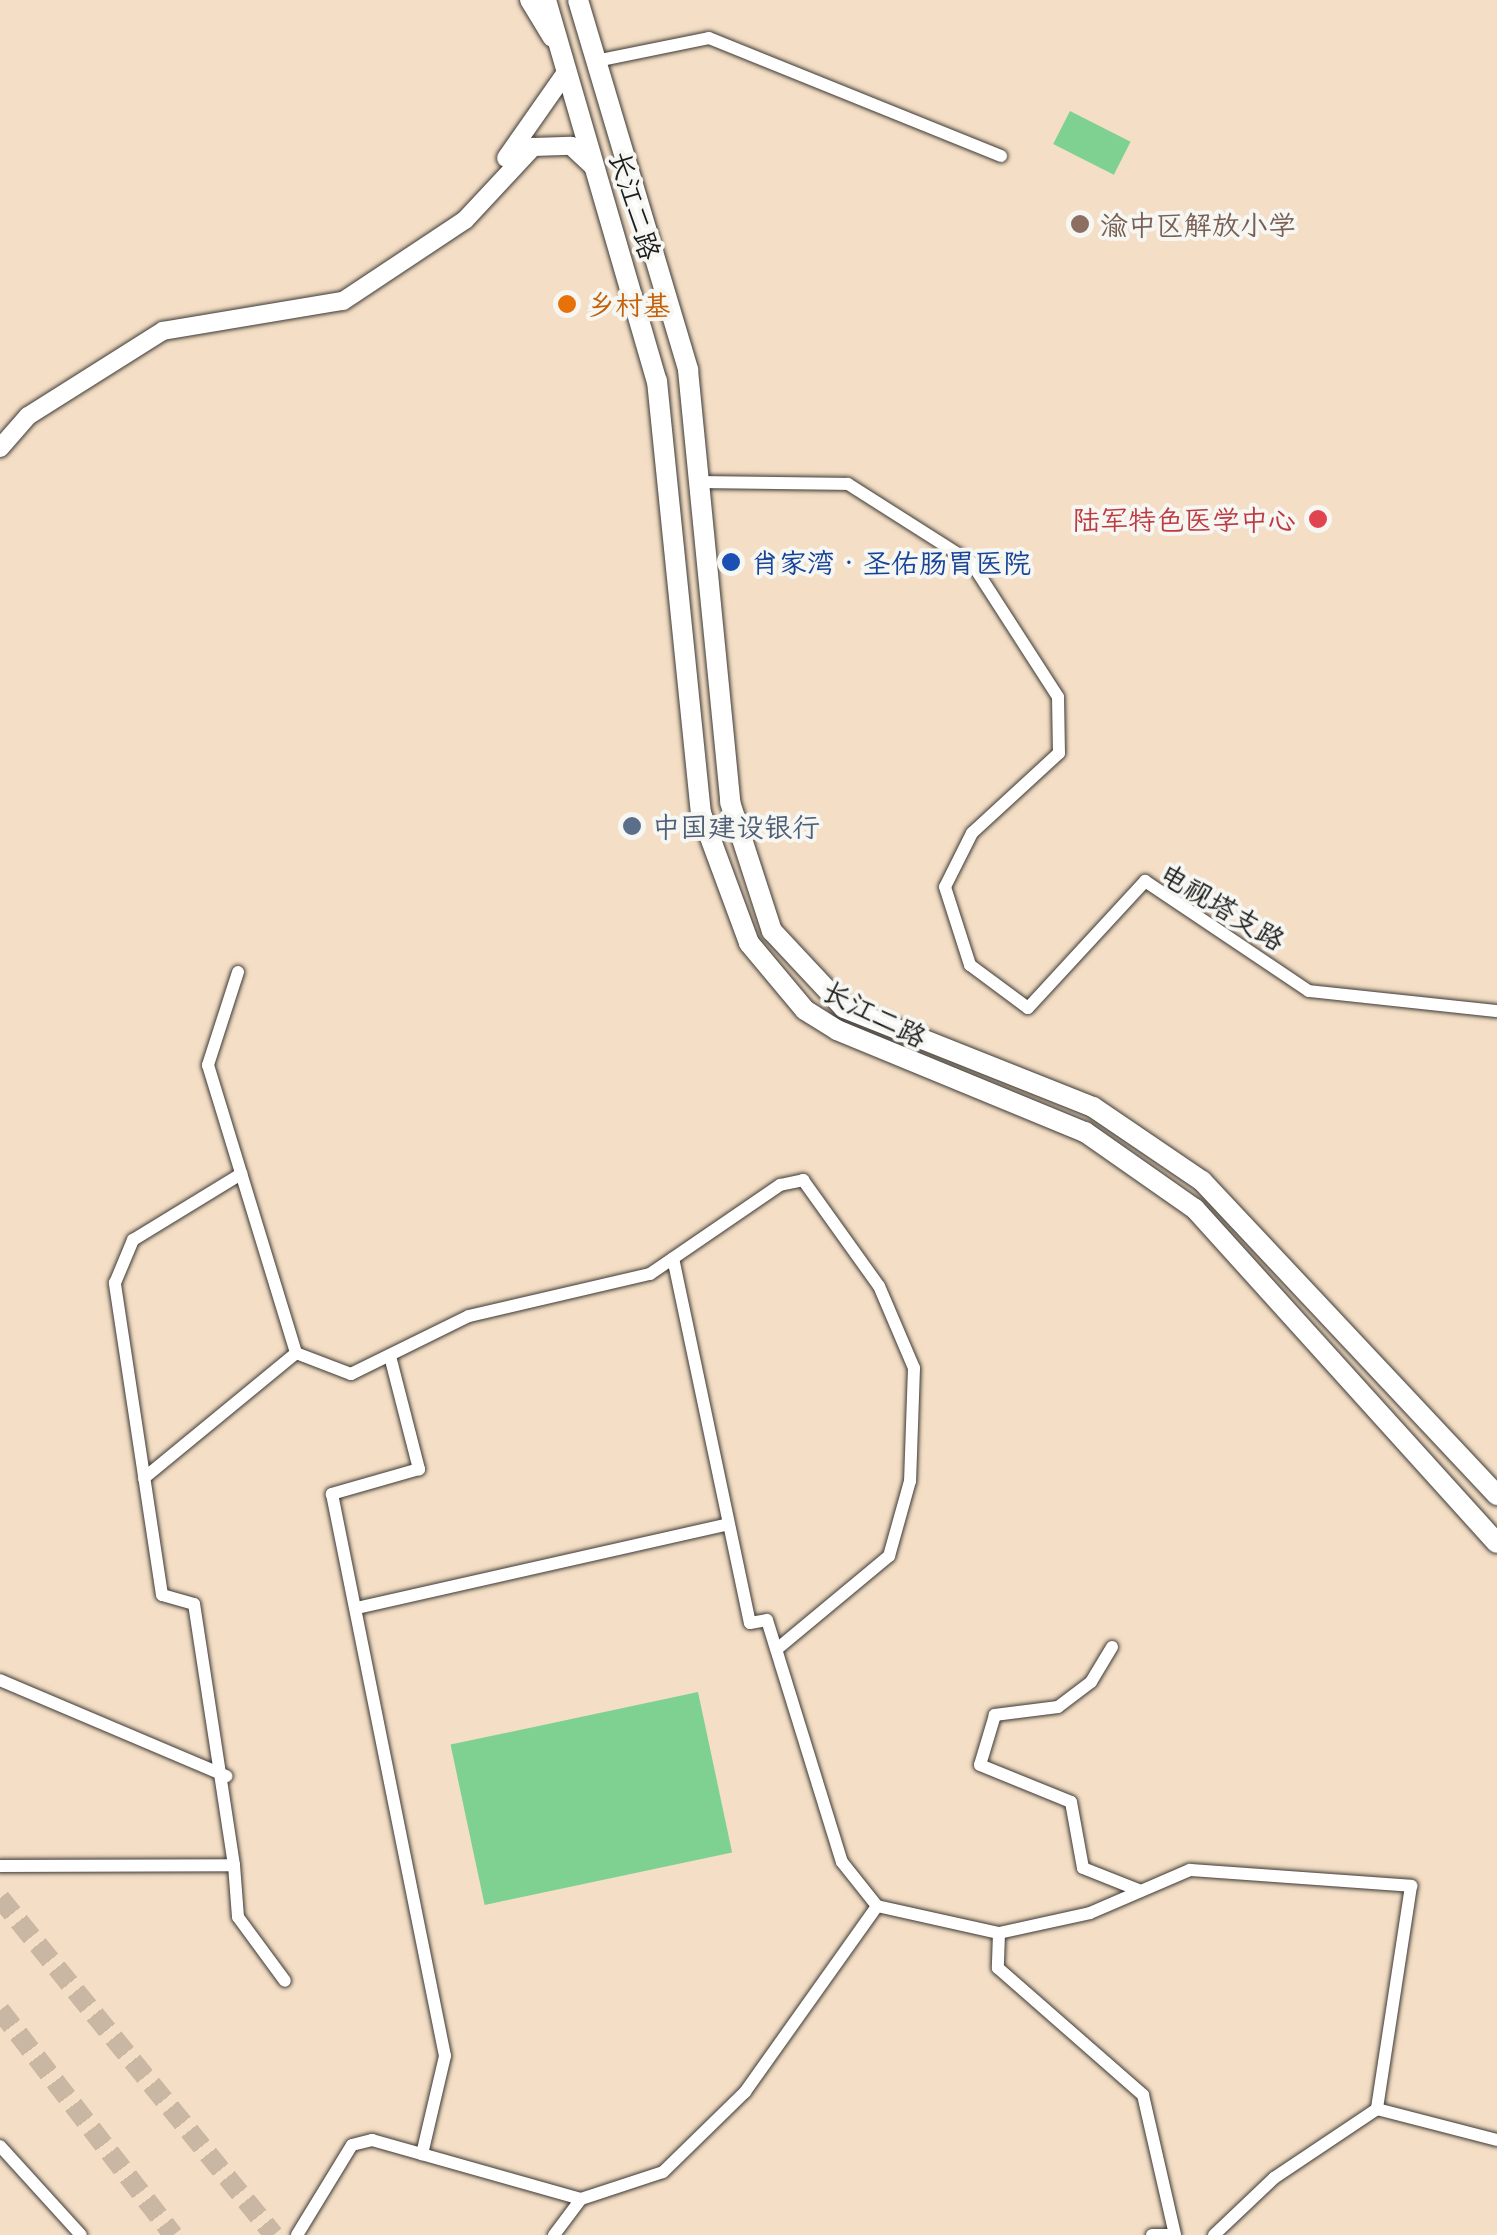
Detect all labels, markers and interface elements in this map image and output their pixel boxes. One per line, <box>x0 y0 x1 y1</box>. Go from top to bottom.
street label: 长江二路 <box>604 147 668 263</box>
place label: 渝中区解放小学 <box>1100 207 1296 241</box>
marker: 渝中区解放小学 <box>1069 213 1091 235</box>
place label: 乡村基 <box>587 287 671 321</box>
marker: 乡村基 <box>556 293 578 315</box>
place label: 陆军特色医学中心 <box>1072 502 1296 536</box>
marker: 陆军特色医学中心 <box>1305 506 1331 532</box>
place label: 肖家湾‧圣佑肠胃医院 <box>751 545 1031 579</box>
marker: 肖家湾‧圣佑肠胃医院 <box>720 551 742 573</box>
place label: 中国建设银行 <box>652 809 820 843</box>
marker: 中国建设银行 <box>621 815 643 837</box>
street label: 电视塔支路 <box>1154 856 1292 956</box>
street label: 长江二路 <box>817 973 933 1053</box>

